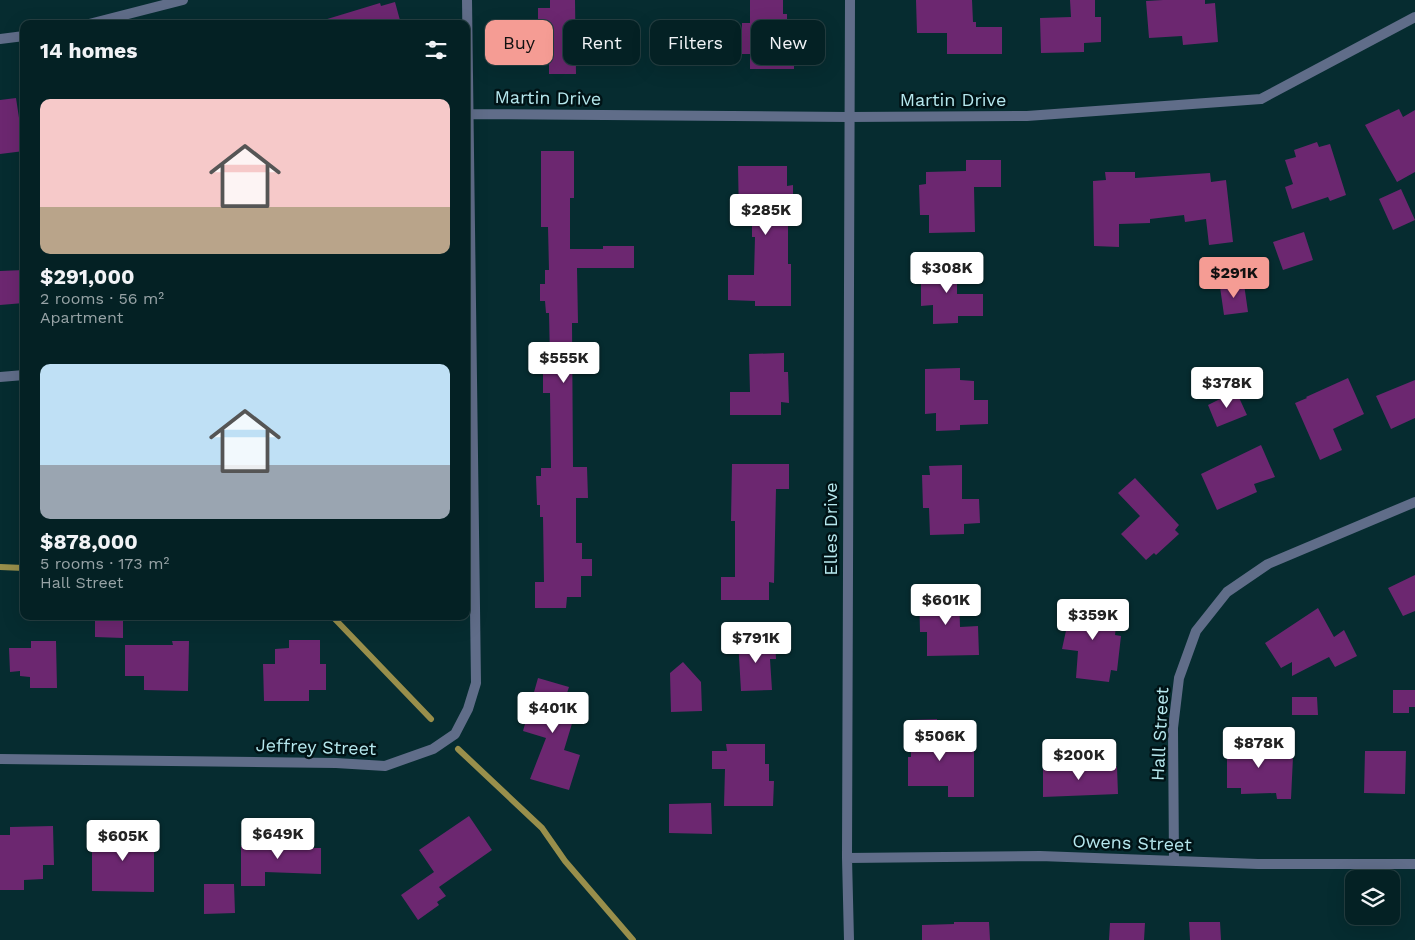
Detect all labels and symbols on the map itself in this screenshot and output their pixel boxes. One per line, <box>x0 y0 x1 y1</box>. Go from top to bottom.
street label: Martin Drive <box>495 86 602 109</box>
street label: Martin Drive <box>900 89 1006 110</box>
pin: $285K <box>731 194 801 236</box>
pin: $308K <box>912 252 982 294</box>
pin: $291K <box>1199 256 1269 299</box>
pin: $555K <box>529 342 599 384</box>
pin: $378K <box>1192 366 1262 409</box>
street label: Elles Drive <box>820 482 841 576</box>
pin: $601K <box>911 584 981 626</box>
pin: $359K <box>1058 598 1128 641</box>
pin: $791K <box>721 622 791 664</box>
street label: Hall Street <box>1147 686 1172 781</box>
pin: $401K <box>518 692 588 734</box>
pin: $506K <box>905 720 975 762</box>
pin: $878K <box>1224 726 1294 769</box>
street label: Jeffrey Street <box>255 734 377 759</box>
pin: $200K <box>1044 738 1114 781</box>
pin: $649K <box>243 818 313 860</box>
pin: $605K <box>88 820 158 862</box>
street label: Owens Street <box>1072 830 1192 855</box>

